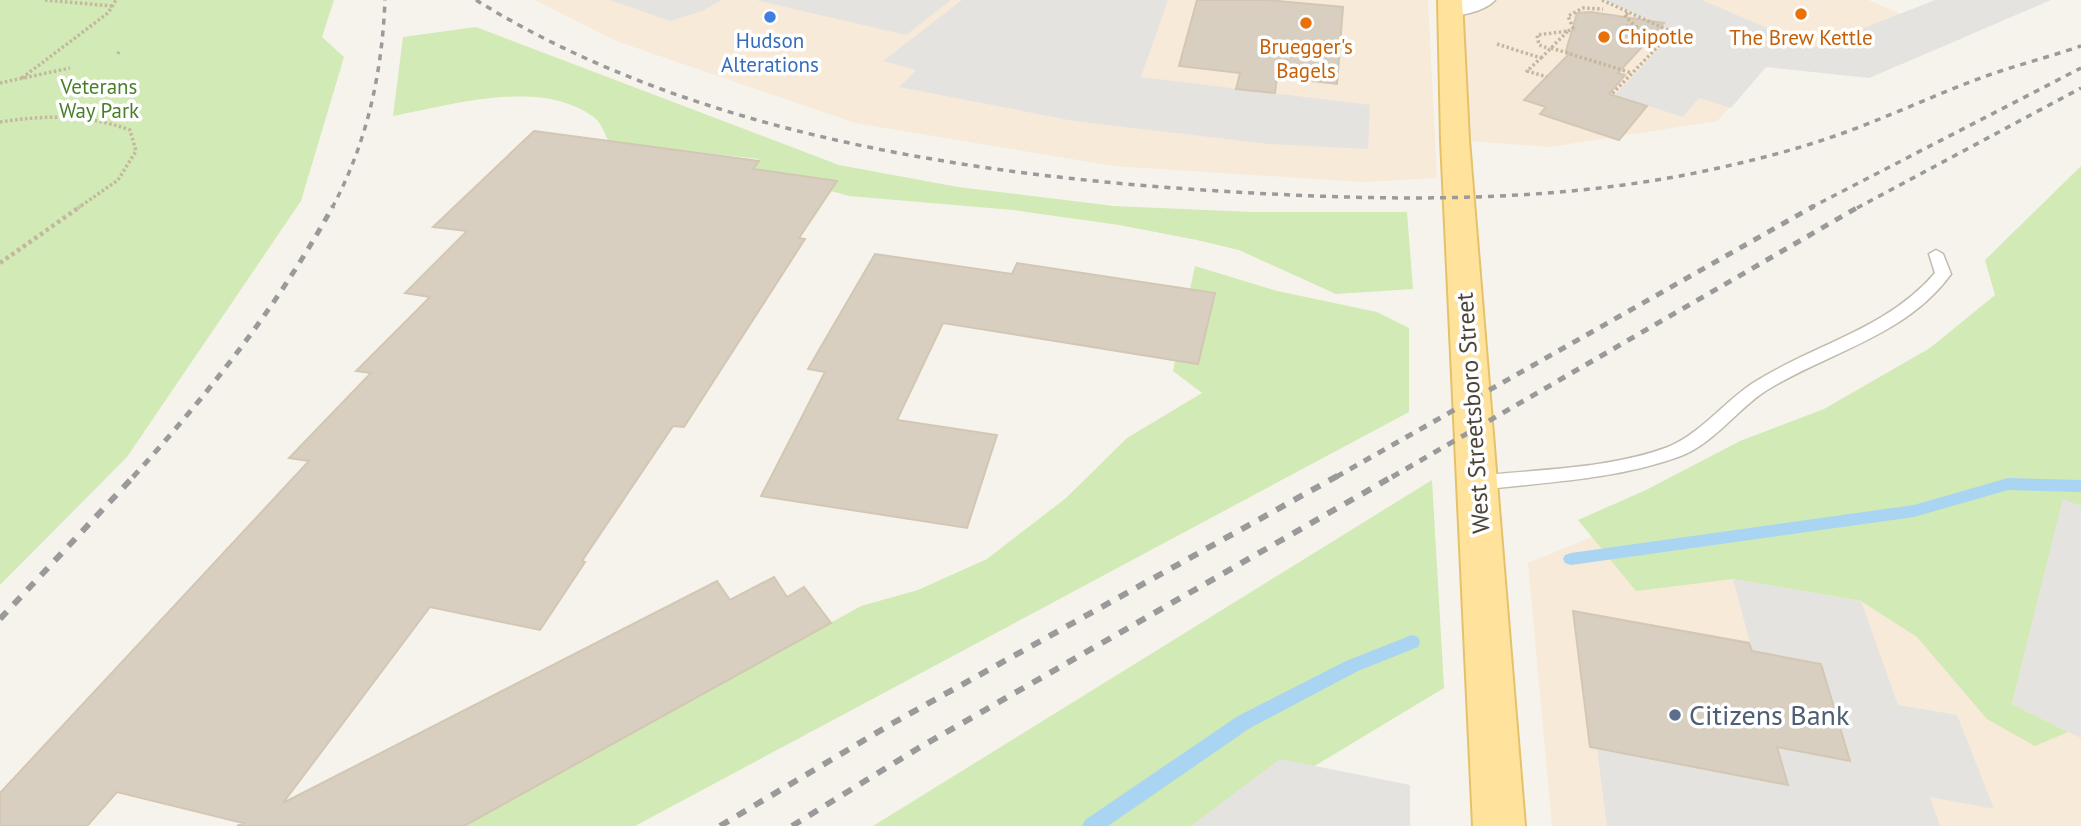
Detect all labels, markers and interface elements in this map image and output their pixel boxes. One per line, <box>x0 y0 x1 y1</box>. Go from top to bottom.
marker: The Brew Kettle <box>1793 6 1809 22</box>
marker: Hudson Alterations <box>762 9 778 25</box>
marker: Bruegger's Bagels <box>1298 15 1314 31</box>
place label: Chipotle <box>1618 23 1694 50</box>
place label: The Brew Kettle <box>1729 24 1873 51</box>
place label: Hudson Alterations <box>721 27 819 78</box>
marker: Chipotle <box>1596 29 1612 45</box>
place label: Bruegger's Bagels <box>1259 33 1353 84</box>
park label: Veterans Way Park <box>59 73 139 124</box>
street label: West Streetsboro Street <box>1449 291 1496 535</box>
place label: Citizens Bank <box>1689 696 1850 733</box>
marker: Citizens Bank <box>1667 707 1683 723</box>

